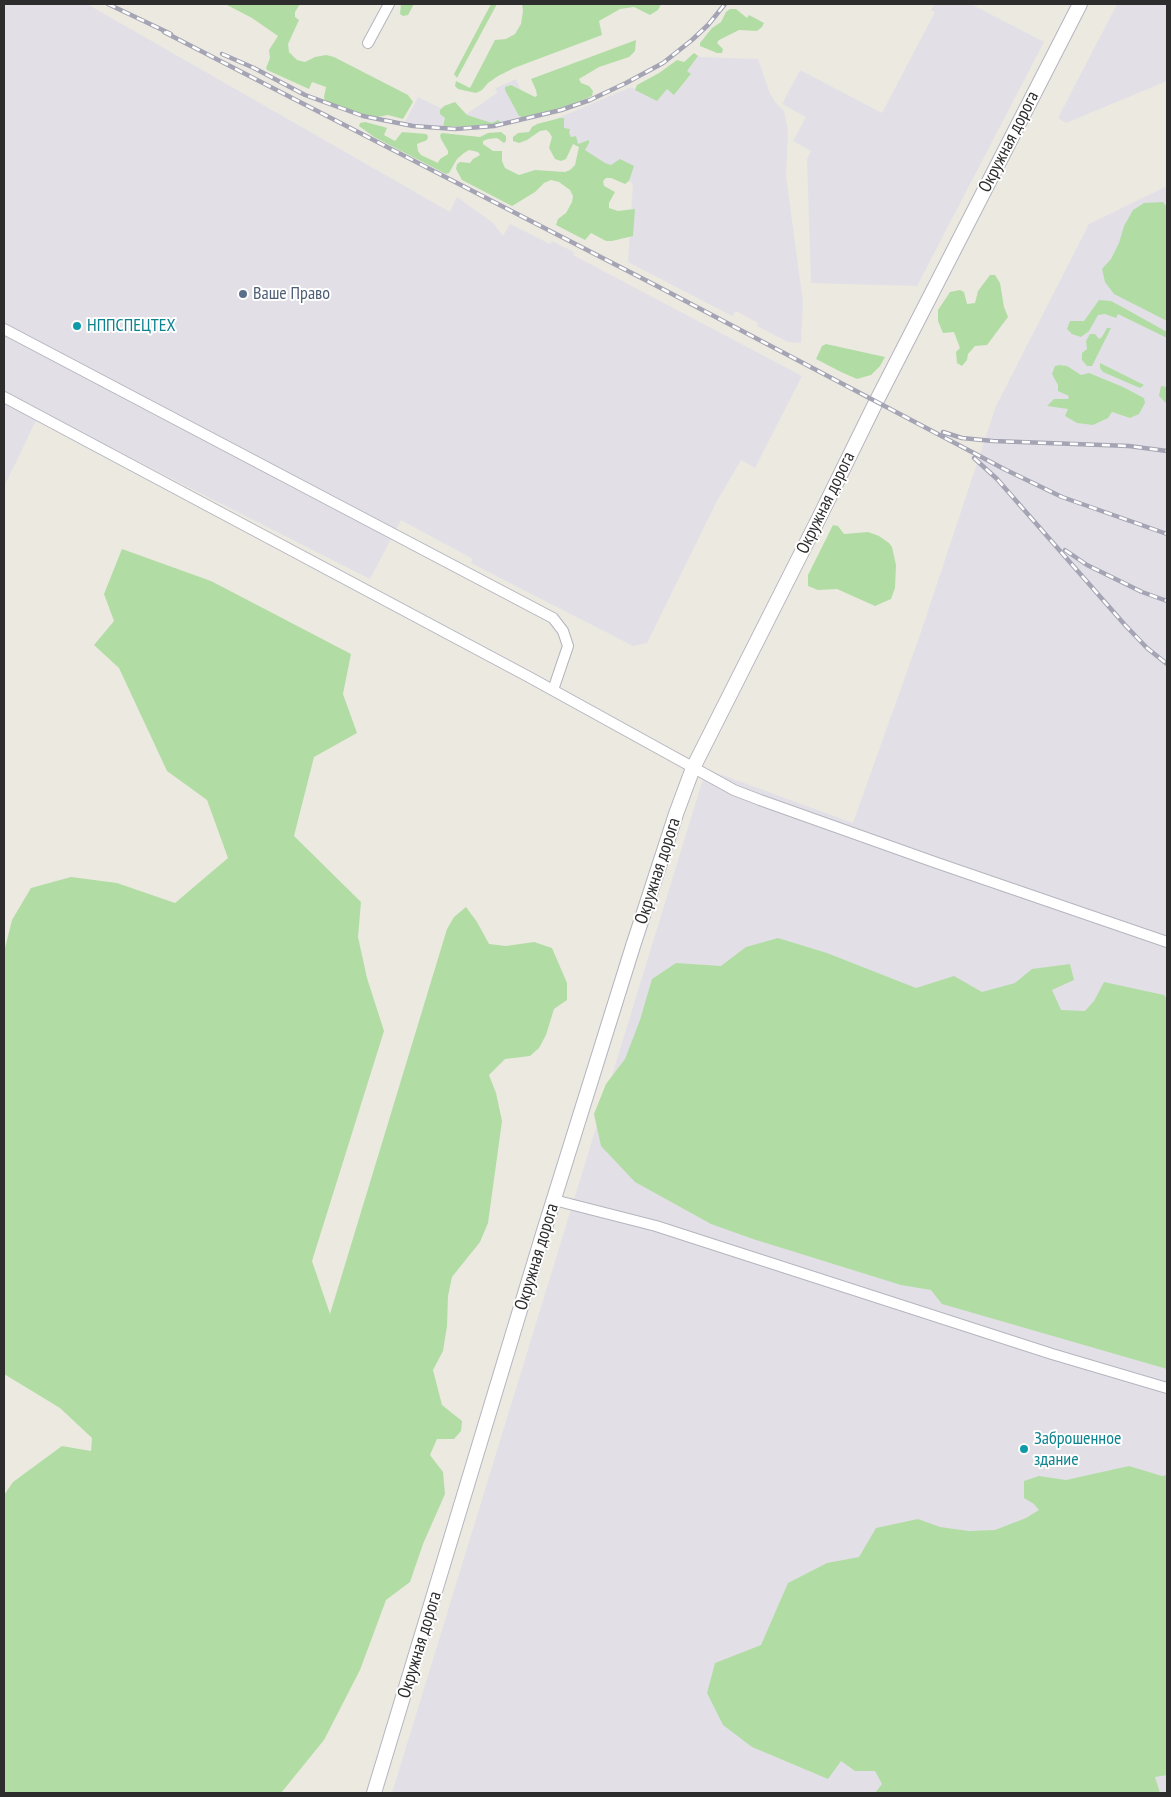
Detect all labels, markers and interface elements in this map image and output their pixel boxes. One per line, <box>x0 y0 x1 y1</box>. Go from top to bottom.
street label: Окружная дорога <box>974 88 1044 196</box>
place label: Ваше Право <box>253 283 330 305</box>
marker: Ваше Право <box>237 288 249 300</box>
place label: НППСПЕЦТЕХ <box>87 315 175 337</box>
marker: НППСПЕЦТЕХ <box>71 320 83 332</box>
street label: Окружная дорога <box>792 449 860 557</box>
street label: Окружная дорога <box>631 815 685 927</box>
street label: Окружная дорога <box>511 1201 563 1313</box>
place label: Заброшенное здание <box>1034 1428 1121 1470</box>
marker: Заброшенное здание <box>1018 1443 1030 1455</box>
street label: Окружная дорога <box>394 1589 446 1701</box>

